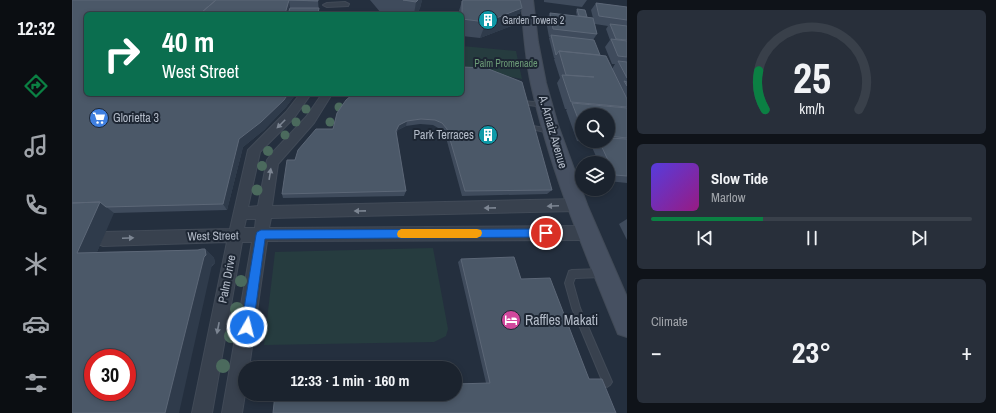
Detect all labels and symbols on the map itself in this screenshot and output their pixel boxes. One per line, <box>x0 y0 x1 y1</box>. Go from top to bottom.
building icon: Garden Towers 2 <box>477 9 499 31</box>
place label: Garden Towers 2 <box>502 14 565 27</box>
park label: Palm Promenade <box>474 57 538 70</box>
street label: A. Arnaiz Avenue <box>535 93 571 170</box>
supermarket icon: Glorietta 3 <box>88 107 110 129</box>
place label: Glorietta 3 <box>113 110 159 126</box>
one-way arrow <box>276 119 286 129</box>
building icon: Park Terraces <box>477 124 499 146</box>
place label: Park Terraces <box>413 127 474 143</box>
one-way arrow <box>268 168 274 181</box>
one-way arrow <box>546 203 559 209</box>
one-way arrow <box>483 205 496 211</box>
one-way arrow <box>354 207 366 214</box>
pin <box>529 216 563 250</box>
street label: West Street <box>187 228 239 244</box>
one-way arrow <box>122 235 135 241</box>
street label: Palm Drive <box>215 254 239 304</box>
position arrow <box>226 306 268 348</box>
hotel icon: Raffles Makati <box>500 309 522 331</box>
place label: Raffles Makati <box>525 311 598 329</box>
one-way arrow <box>214 322 220 334</box>
speed limit sign: 30 <box>84 349 136 401</box>

